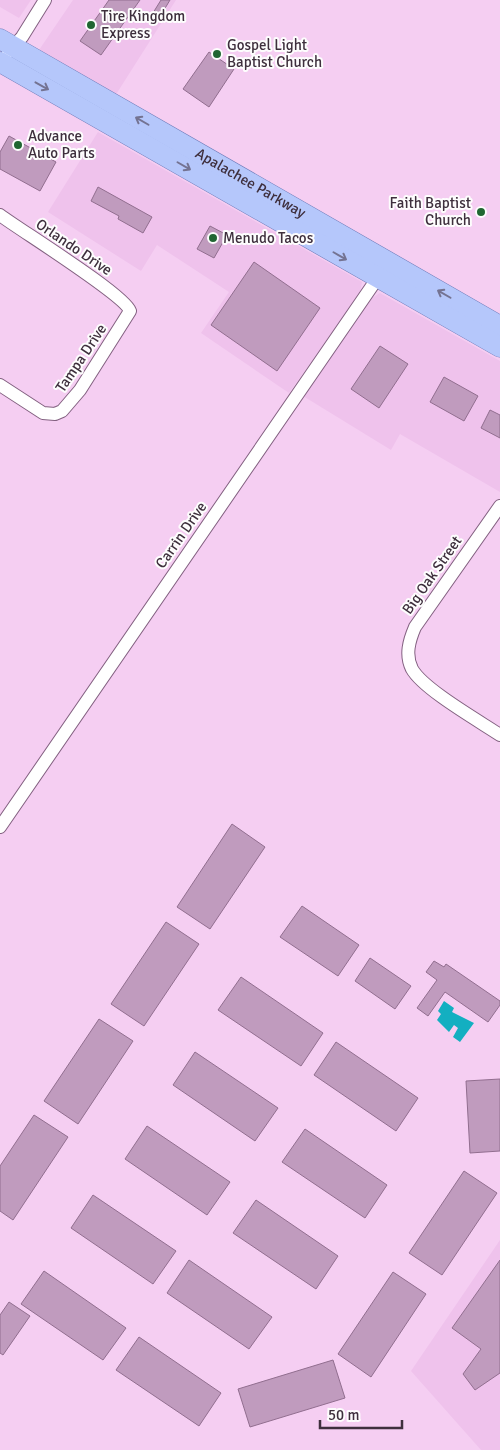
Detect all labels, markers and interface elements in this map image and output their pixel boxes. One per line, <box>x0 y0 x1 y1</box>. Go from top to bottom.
place label: Tire Kingdom Express <box>101 7 185 42</box>
marker: Tire Kingdom Express <box>85 19 97 31</box>
place label: Gospel Light Baptist Church <box>227 36 322 71</box>
marker: Gospel Light Baptist Church <box>211 48 223 60</box>
one-way arrow <box>35 81 49 91</box>
one-way arrow <box>135 115 149 125</box>
place label: Advance Auto Parts <box>28 127 95 162</box>
marker: Advance Auto Parts <box>12 139 24 151</box>
street label: Apalachee Parkway <box>192 144 309 222</box>
one-way arrow <box>176 161 191 171</box>
place label: Faith Baptist Church <box>389 194 471 229</box>
marker: Faith Baptist Church <box>475 206 487 218</box>
street label: Orlando Drive <box>32 215 116 279</box>
place label: Menudo Tacos <box>223 229 314 247</box>
marker: Menudo Tacos <box>207 232 219 244</box>
one-way arrow <box>332 251 347 261</box>
one-way arrow <box>437 289 452 298</box>
street label: Tampa Drive <box>52 321 110 395</box>
street label: Carrin Drive <box>152 498 210 572</box>
street label: Big Oak Street <box>398 532 466 618</box>
scale bar <box>320 1398 402 1430</box>
text: 50 m <box>328 1406 359 1424</box>

